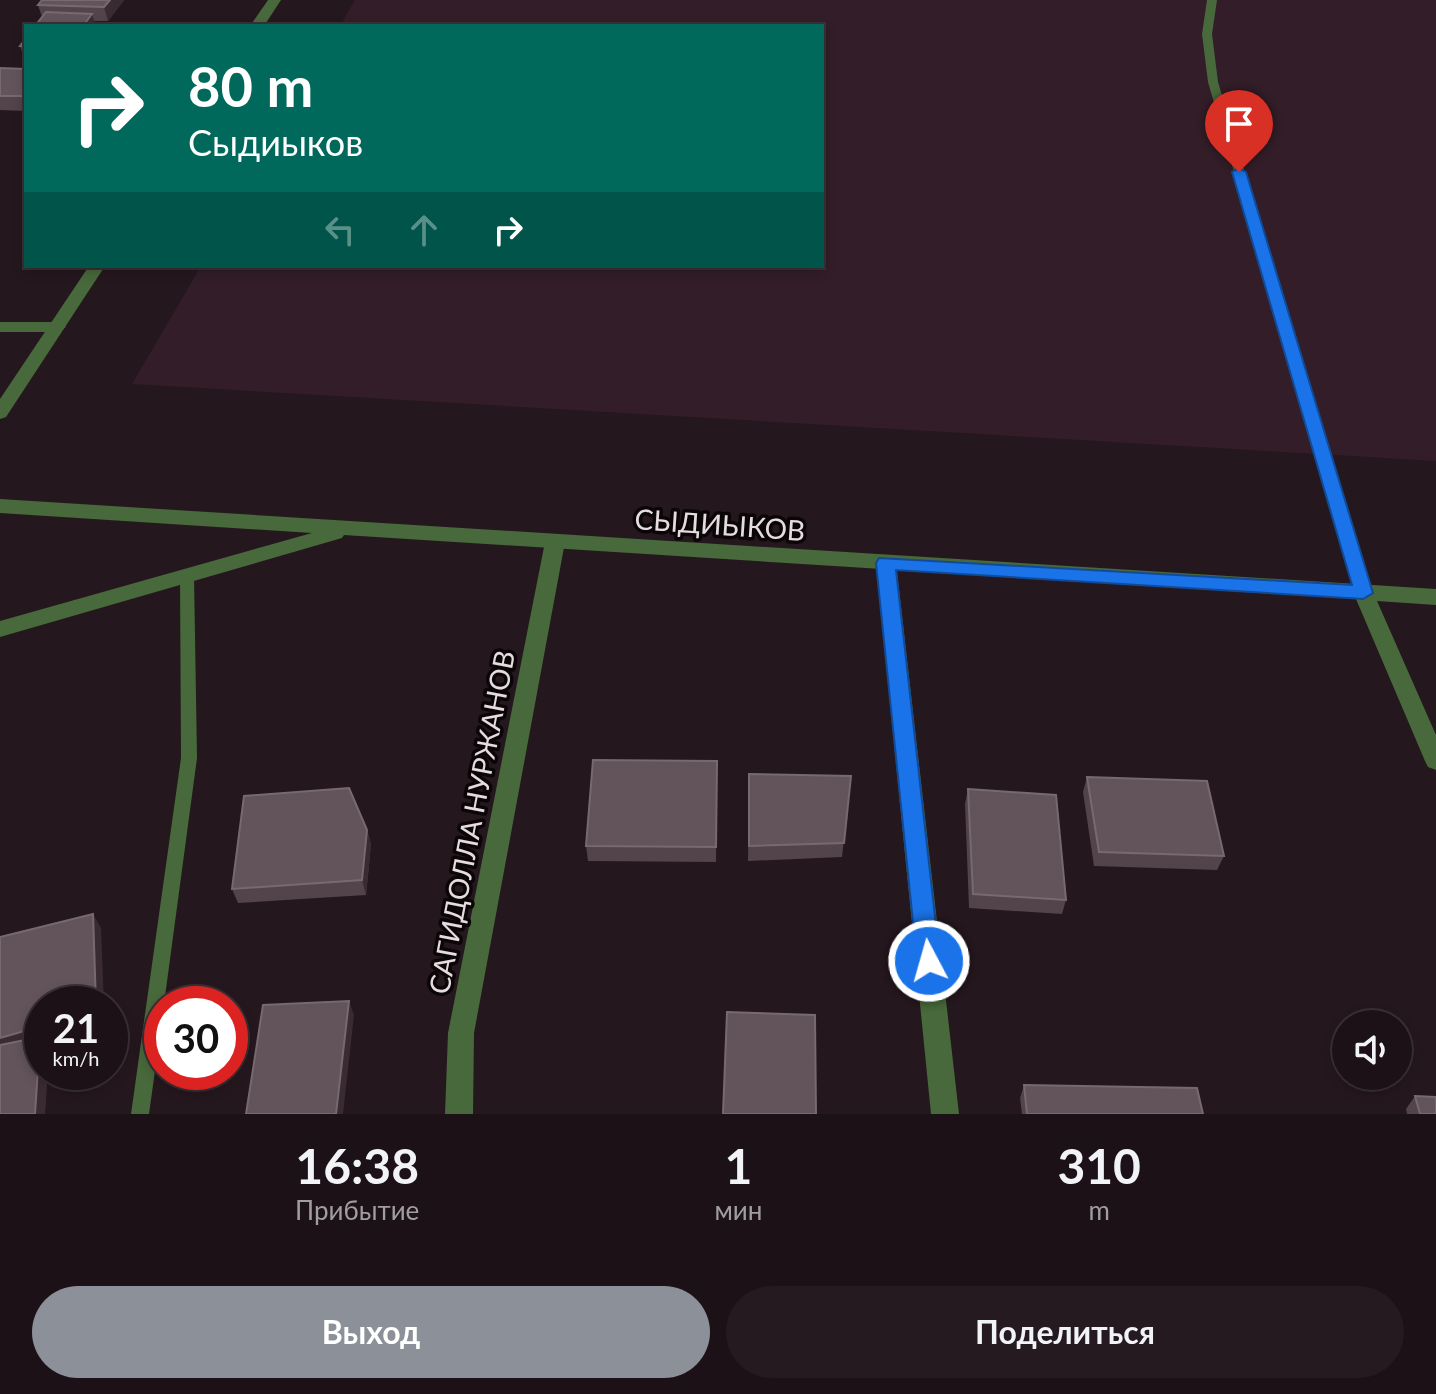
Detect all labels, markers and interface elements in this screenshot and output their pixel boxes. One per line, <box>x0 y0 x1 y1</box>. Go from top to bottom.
text: 80 m <box>188 52 313 119</box>
icon: right <box>56 56 160 160</box>
pin <box>1205 90 1273 172</box>
icon: arrive <box>1217 102 1261 146</box>
text: Сыдиыков <box>188 120 363 164</box>
icon: left <box>318 208 362 252</box>
icon: ahead <box>402 208 446 252</box>
icon: right <box>486 208 530 252</box>
street label: СЫДИЫКОВ <box>634 501 806 547</box>
street label: САГИДОЛЛА НУРЖАНОВ <box>421 647 521 997</box>
position arrow <box>887 919 971 1003</box>
speed limit sign: 30 <box>144 986 248 1090</box>
text: 21 <box>53 1004 99 1052</box>
map controls <box>1332 1010 1412 1090</box>
button: sound <box>1332 1010 1412 1090</box>
text: km/h <box>53 1046 99 1070</box>
text: 16:38 <box>295 1137 419 1194</box>
text: 1 <box>724 1137 752 1194</box>
text: 310 <box>1057 1137 1141 1194</box>
text: Прибытие <box>295 1194 419 1226</box>
text: мин <box>714 1194 762 1226</box>
text: m <box>1088 1194 1110 1226</box>
button: Выход <box>32 1286 710 1378</box>
button: Поделиться <box>726 1286 1404 1378</box>

